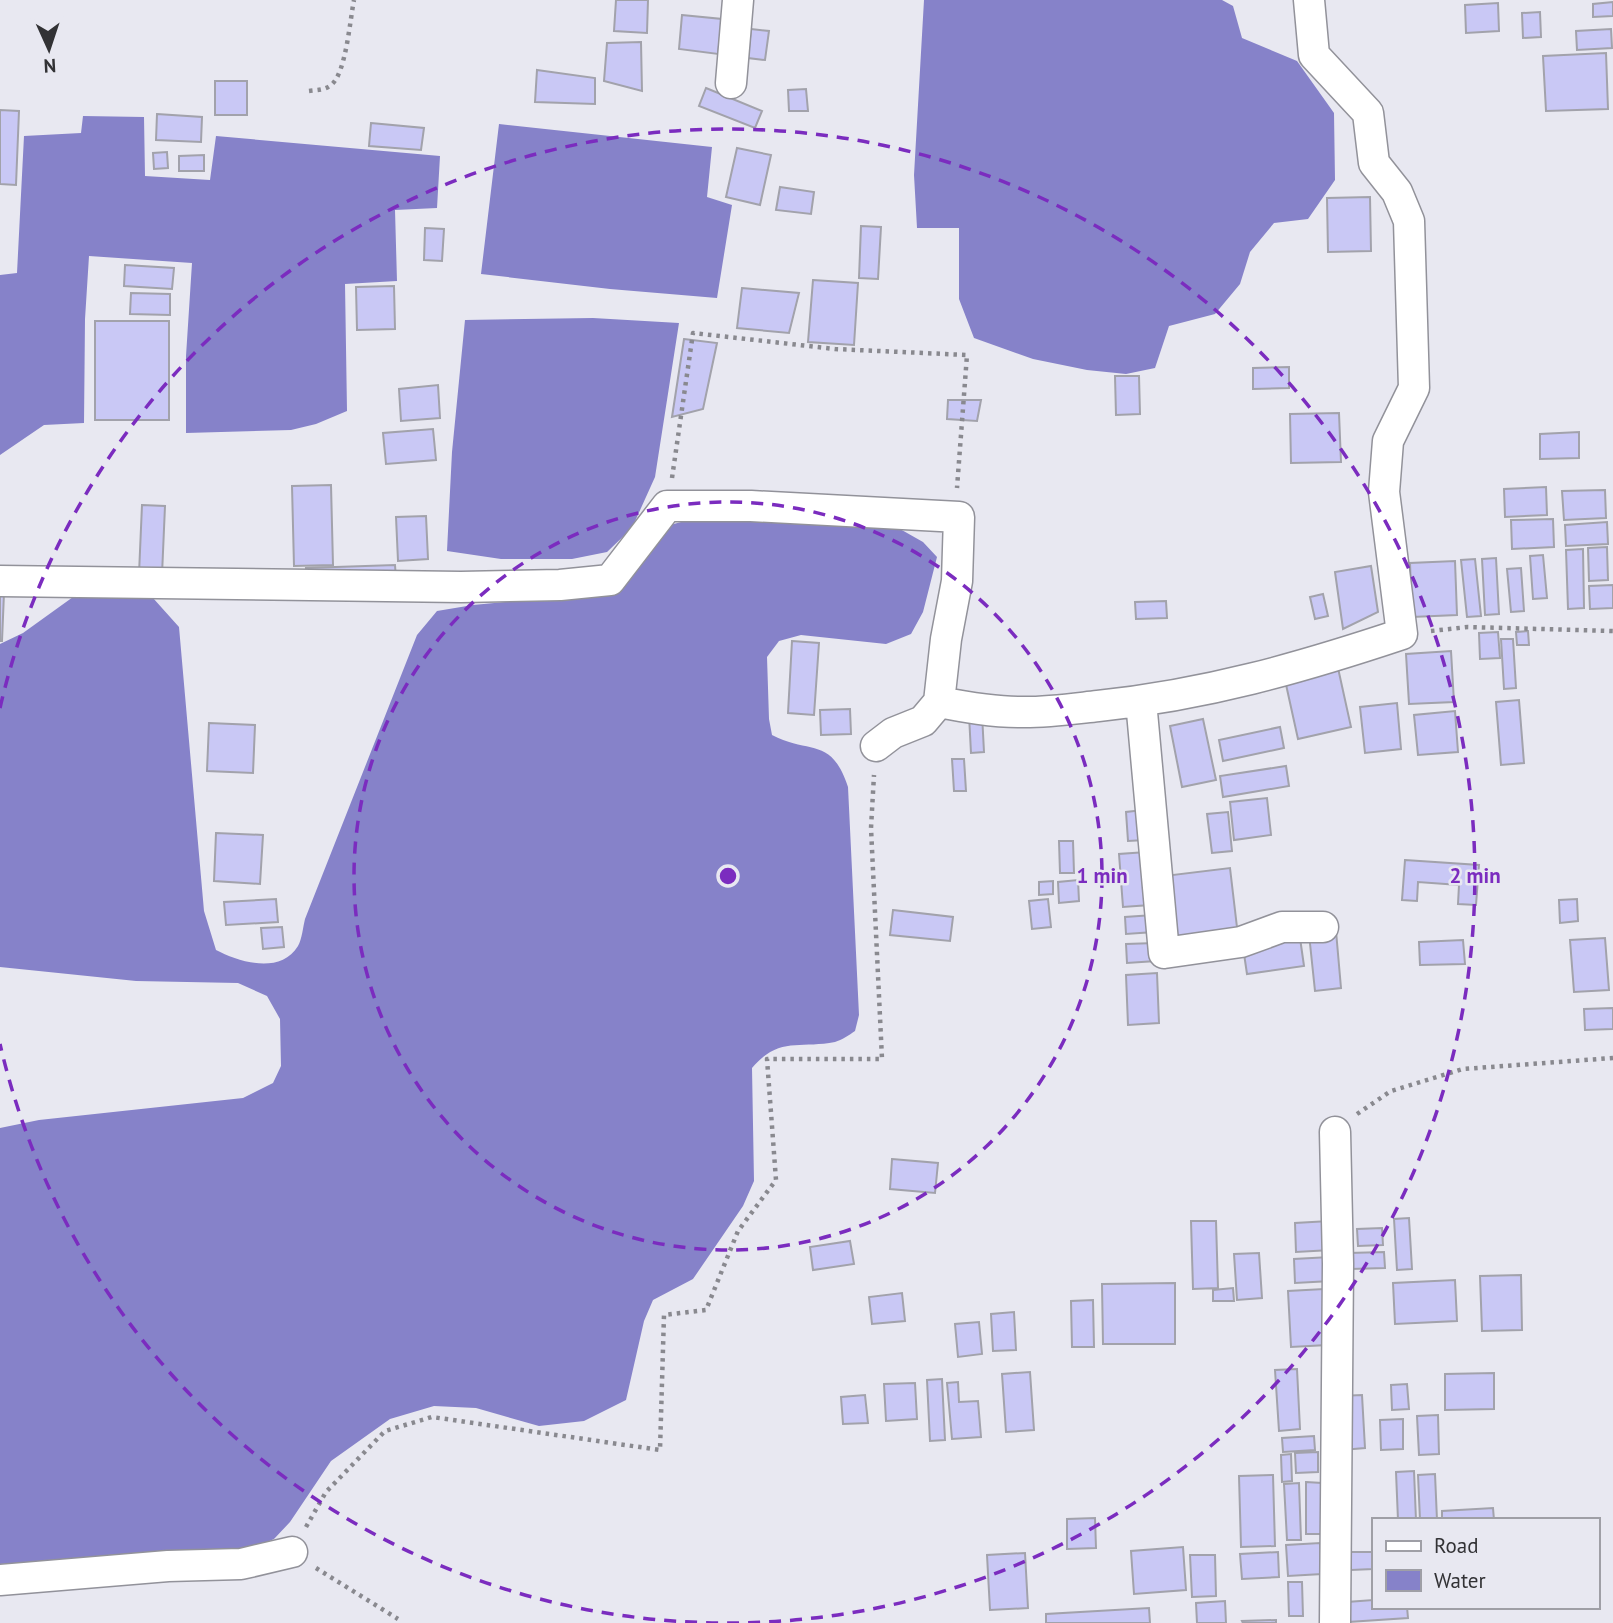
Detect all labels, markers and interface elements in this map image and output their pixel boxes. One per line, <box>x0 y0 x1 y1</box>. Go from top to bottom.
north arrow <box>14 14 84 84</box>
text: N <box>43 54 57 78</box>
text: 1 min <box>1076 862 1128 889</box>
text: 2 min <box>1449 862 1501 889</box>
centre of rings <box>716 864 740 888</box>
legend <box>1372 1518 1599 1609</box>
text: Road <box>1434 1532 1478 1559</box>
text: Water <box>1434 1567 1486 1594</box>

